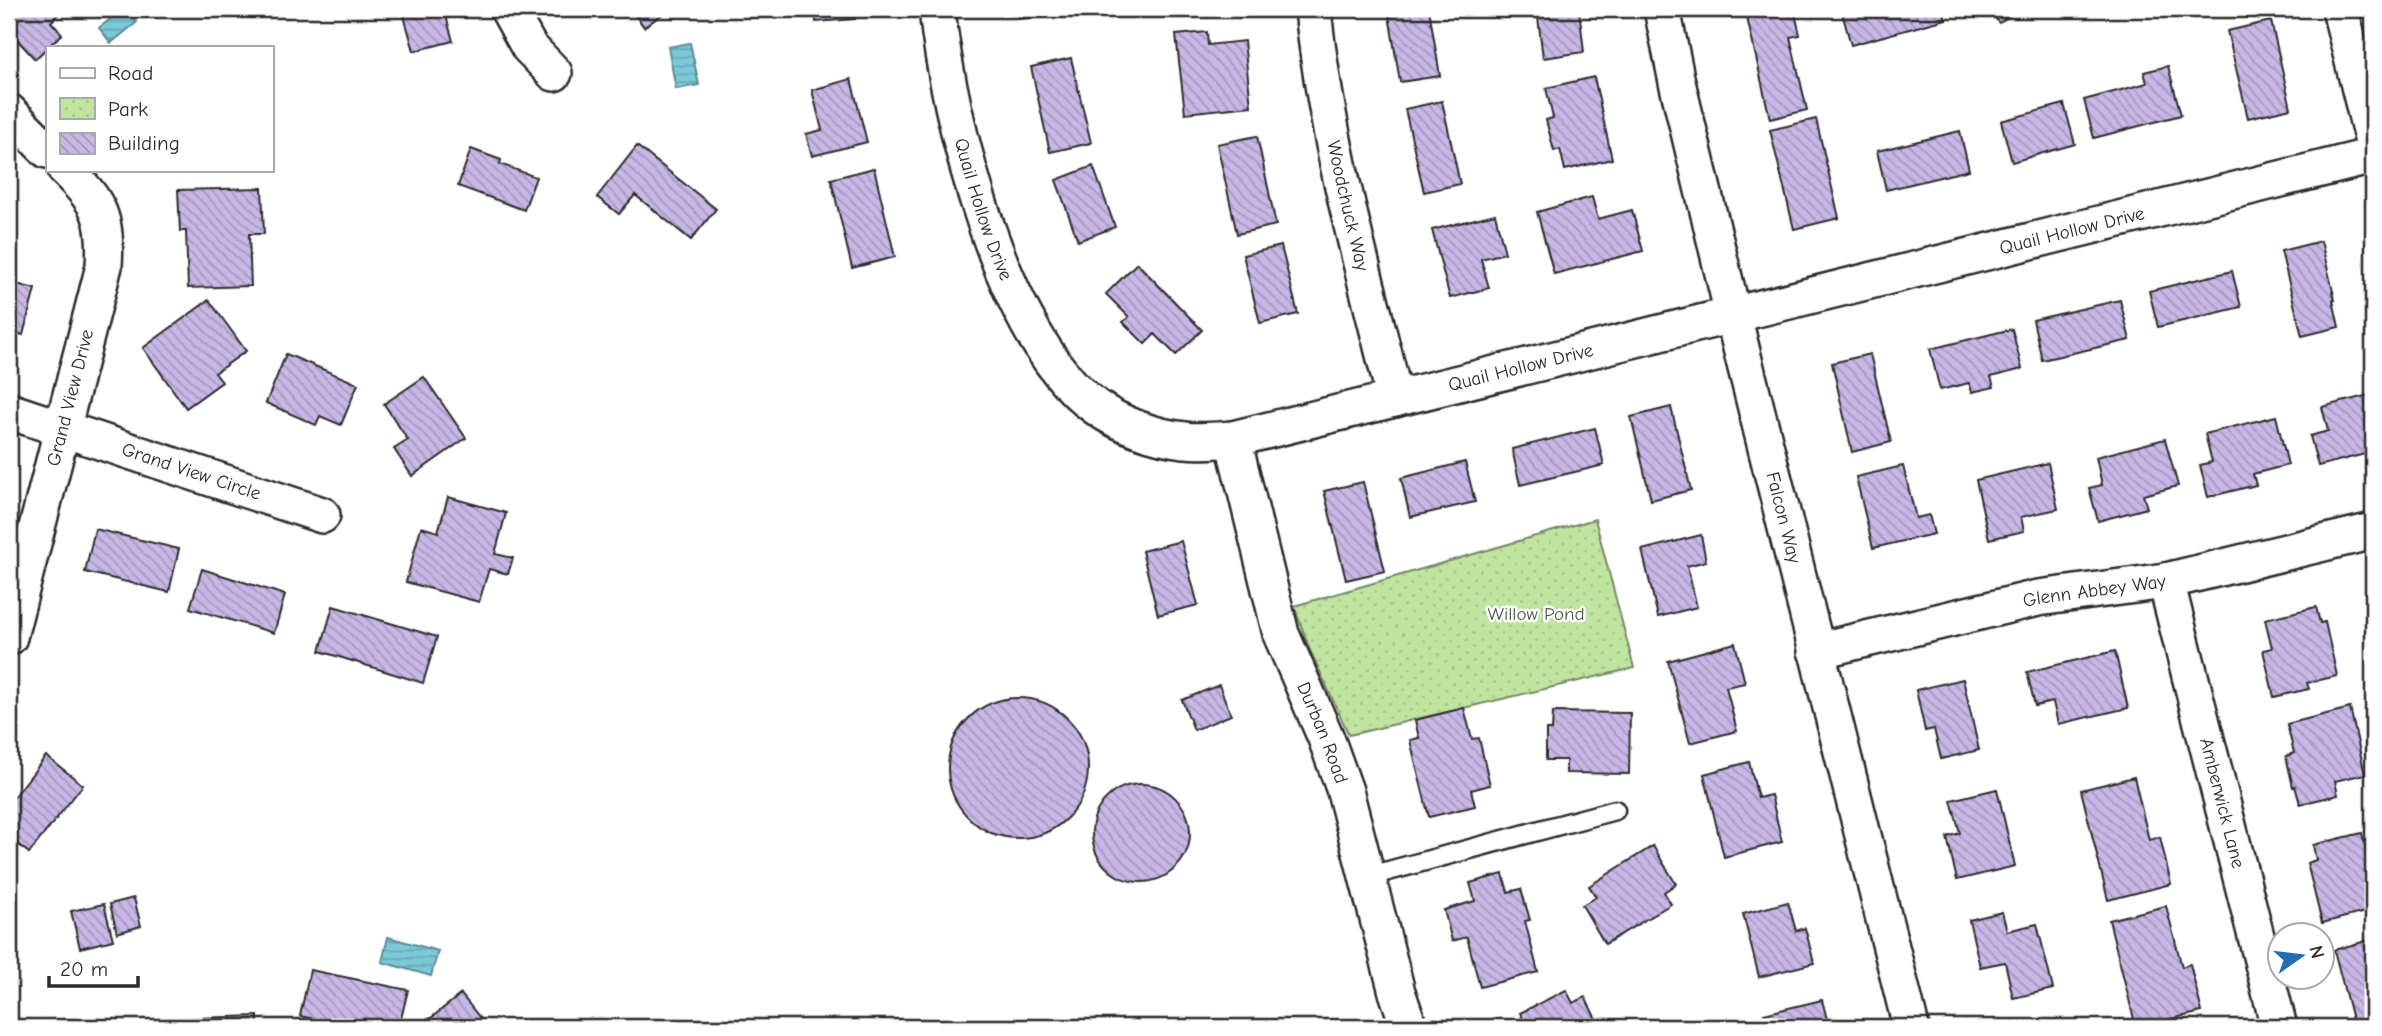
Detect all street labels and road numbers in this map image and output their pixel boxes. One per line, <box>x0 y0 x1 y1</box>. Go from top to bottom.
street label: Quail Hollow Drive <box>950 136 1017 284</box>
street label: Woodchuck Way <box>1322 139 1374 274</box>
street label: Quail Hollow Drive <box>1997 202 2147 259</box>
street label: Grand View Drive <box>42 327 98 468</box>
street label: Quail Hollow Drive <box>1446 339 1595 396</box>
street label: Grand View Circle <box>119 438 264 505</box>
street label: Falcon Way <box>1761 470 1806 566</box>
street label: Glenn Abbey Way <box>2021 570 2168 612</box>
street label: Durban Road <box>1292 679 1352 786</box>
street label: Amberwick Lane <box>2195 736 2249 870</box>

